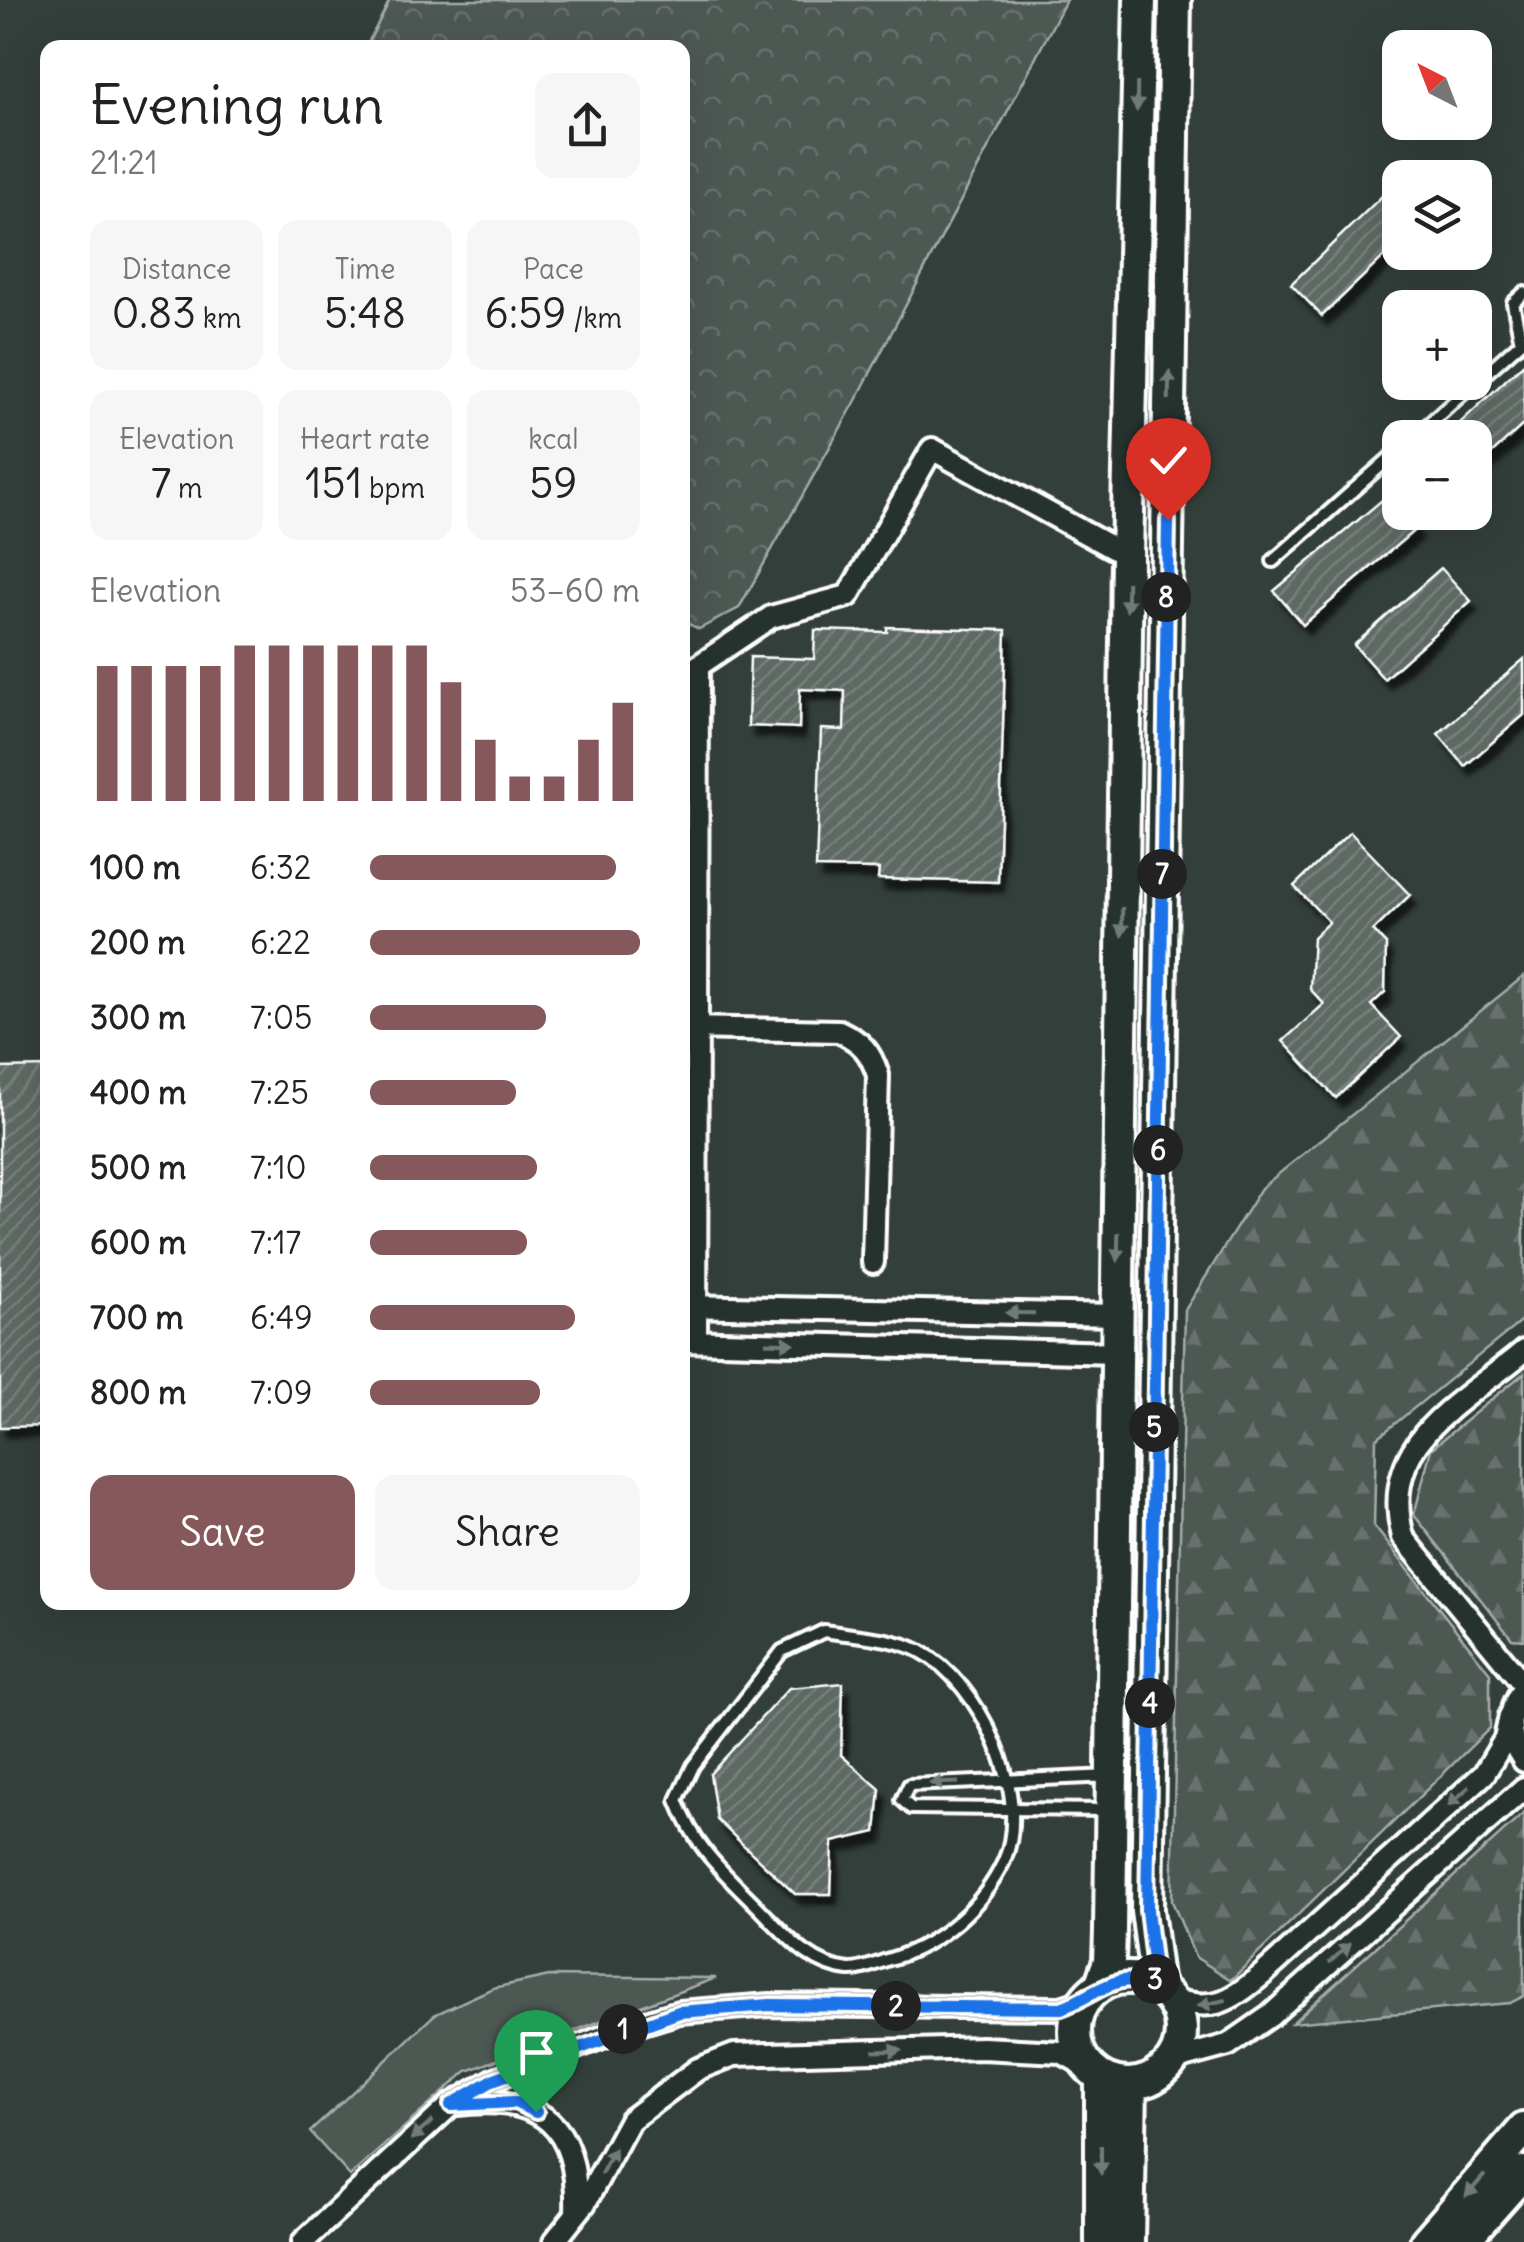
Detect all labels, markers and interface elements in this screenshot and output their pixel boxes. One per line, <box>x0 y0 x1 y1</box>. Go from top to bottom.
north arrow <box>1382 30 1492 140</box>
map controls <box>1382 30 1492 530</box>
text: Evening run <box>90 70 384 139</box>
button: share <box>535 73 640 178</box>
one-way arrow <box>1129 82 1145 114</box>
text: 21:21 <box>90 142 158 183</box>
button: layers <box>1382 160 1492 270</box>
text: Distance <box>122 251 231 287</box>
text: Time <box>335 251 395 287</box>
text: Pace <box>523 251 584 287</box>
text: 0.83 <box>112 287 196 339</box>
text: 5:48 <box>324 287 406 339</box>
text: 6:59 <box>484 287 567 339</box>
button: + <box>1382 290 1492 400</box>
text: km <box>196 300 242 336</box>
text: /km <box>567 300 622 336</box>
one-way arrow <box>1162 368 1178 400</box>
pin <box>1126 418 1211 521</box>
button: − <box>1382 420 1492 530</box>
text: Elevation <box>119 421 234 457</box>
text: Heart rate <box>300 421 430 457</box>
text: kcal <box>528 421 579 457</box>
icon: check <box>1141 433 1196 488</box>
text: 7 <box>151 457 171 509</box>
text: 151 <box>305 457 362 509</box>
text: 59 <box>529 457 577 509</box>
text: m <box>171 470 203 506</box>
text: bpm <box>362 470 425 506</box>
text: Elevation <box>90 570 221 611</box>
text: 53–60 m <box>510 570 640 611</box>
pin: 8 <box>1141 572 1191 622</box>
text: 8 <box>1158 579 1174 615</box>
one-way arrow <box>1118 582 1134 614</box>
text: 100 m <box>90 847 181 888</box>
text: 6:32 <box>250 847 311 888</box>
pin: 7 <box>1137 849 1187 899</box>
text: 7 <box>1155 856 1169 892</box>
one-way arrow <box>1114 907 1130 939</box>
text: 200 m <box>90 922 185 963</box>
text: 6:22 <box>250 922 311 963</box>
text: 300 m <box>90 997 186 1038</box>
text: 7:05 <box>250 997 312 1038</box>
text: 400 m <box>90 1072 186 1113</box>
text: 7:25 <box>250 1072 309 1113</box>
pin: 6 <box>1133 1125 1183 1175</box>
text: 6 <box>1150 1132 1166 1168</box>
text: 500 m <box>90 1147 186 1188</box>
text: 7:10 <box>250 1147 307 1188</box>
text: 600 m <box>90 1222 186 1263</box>
text: 7:17 <box>250 1222 301 1263</box>
one-way arrow <box>1110 1232 1126 1264</box>
text: 700 m <box>90 1297 183 1338</box>
text: 6:49 <box>250 1297 313 1338</box>
one-way arrow <box>1003 1305 1035 1321</box>
one-way arrow <box>764 1336 796 1352</box>
text: 800 m <box>90 1372 186 1413</box>
text: 7:09 <box>250 1372 312 1413</box>
pin: 5 <box>1129 1402 1179 1452</box>
text: 5 <box>1146 1409 1162 1445</box>
button: Save <box>90 1475 355 1590</box>
button: Share <box>375 1475 640 1590</box>
pin: 4 <box>1125 1678 1175 1728</box>
text: 4 <box>1142 1685 1158 1721</box>
one-way arrow <box>928 1776 960 1792</box>
one-way arrow <box>1447 1785 1472 1807</box>
one-way arrow <box>1328 1942 1352 1965</box>
pin: 3 <box>1130 1954 1180 2004</box>
text: 3 <box>1147 1961 1163 1997</box>
pin: 2 <box>871 1981 921 2031</box>
text: 2 <box>888 1988 904 2024</box>
one-way arrow <box>1196 1995 1227 2011</box>
pin: 1 <box>598 2004 648 2054</box>
pin <box>494 2010 579 2113</box>
text: 1 <box>617 2011 629 2047</box>
icon: arrive <box>509 2025 564 2080</box>
one-way arrow <box>873 2042 905 2058</box>
one-way arrow <box>410 2118 435 2140</box>
one-way arrow <box>1093 2144 1109 2176</box>
one-way arrow <box>599 2147 616 2176</box>
one-way arrow <box>1465 2173 1487 2198</box>

